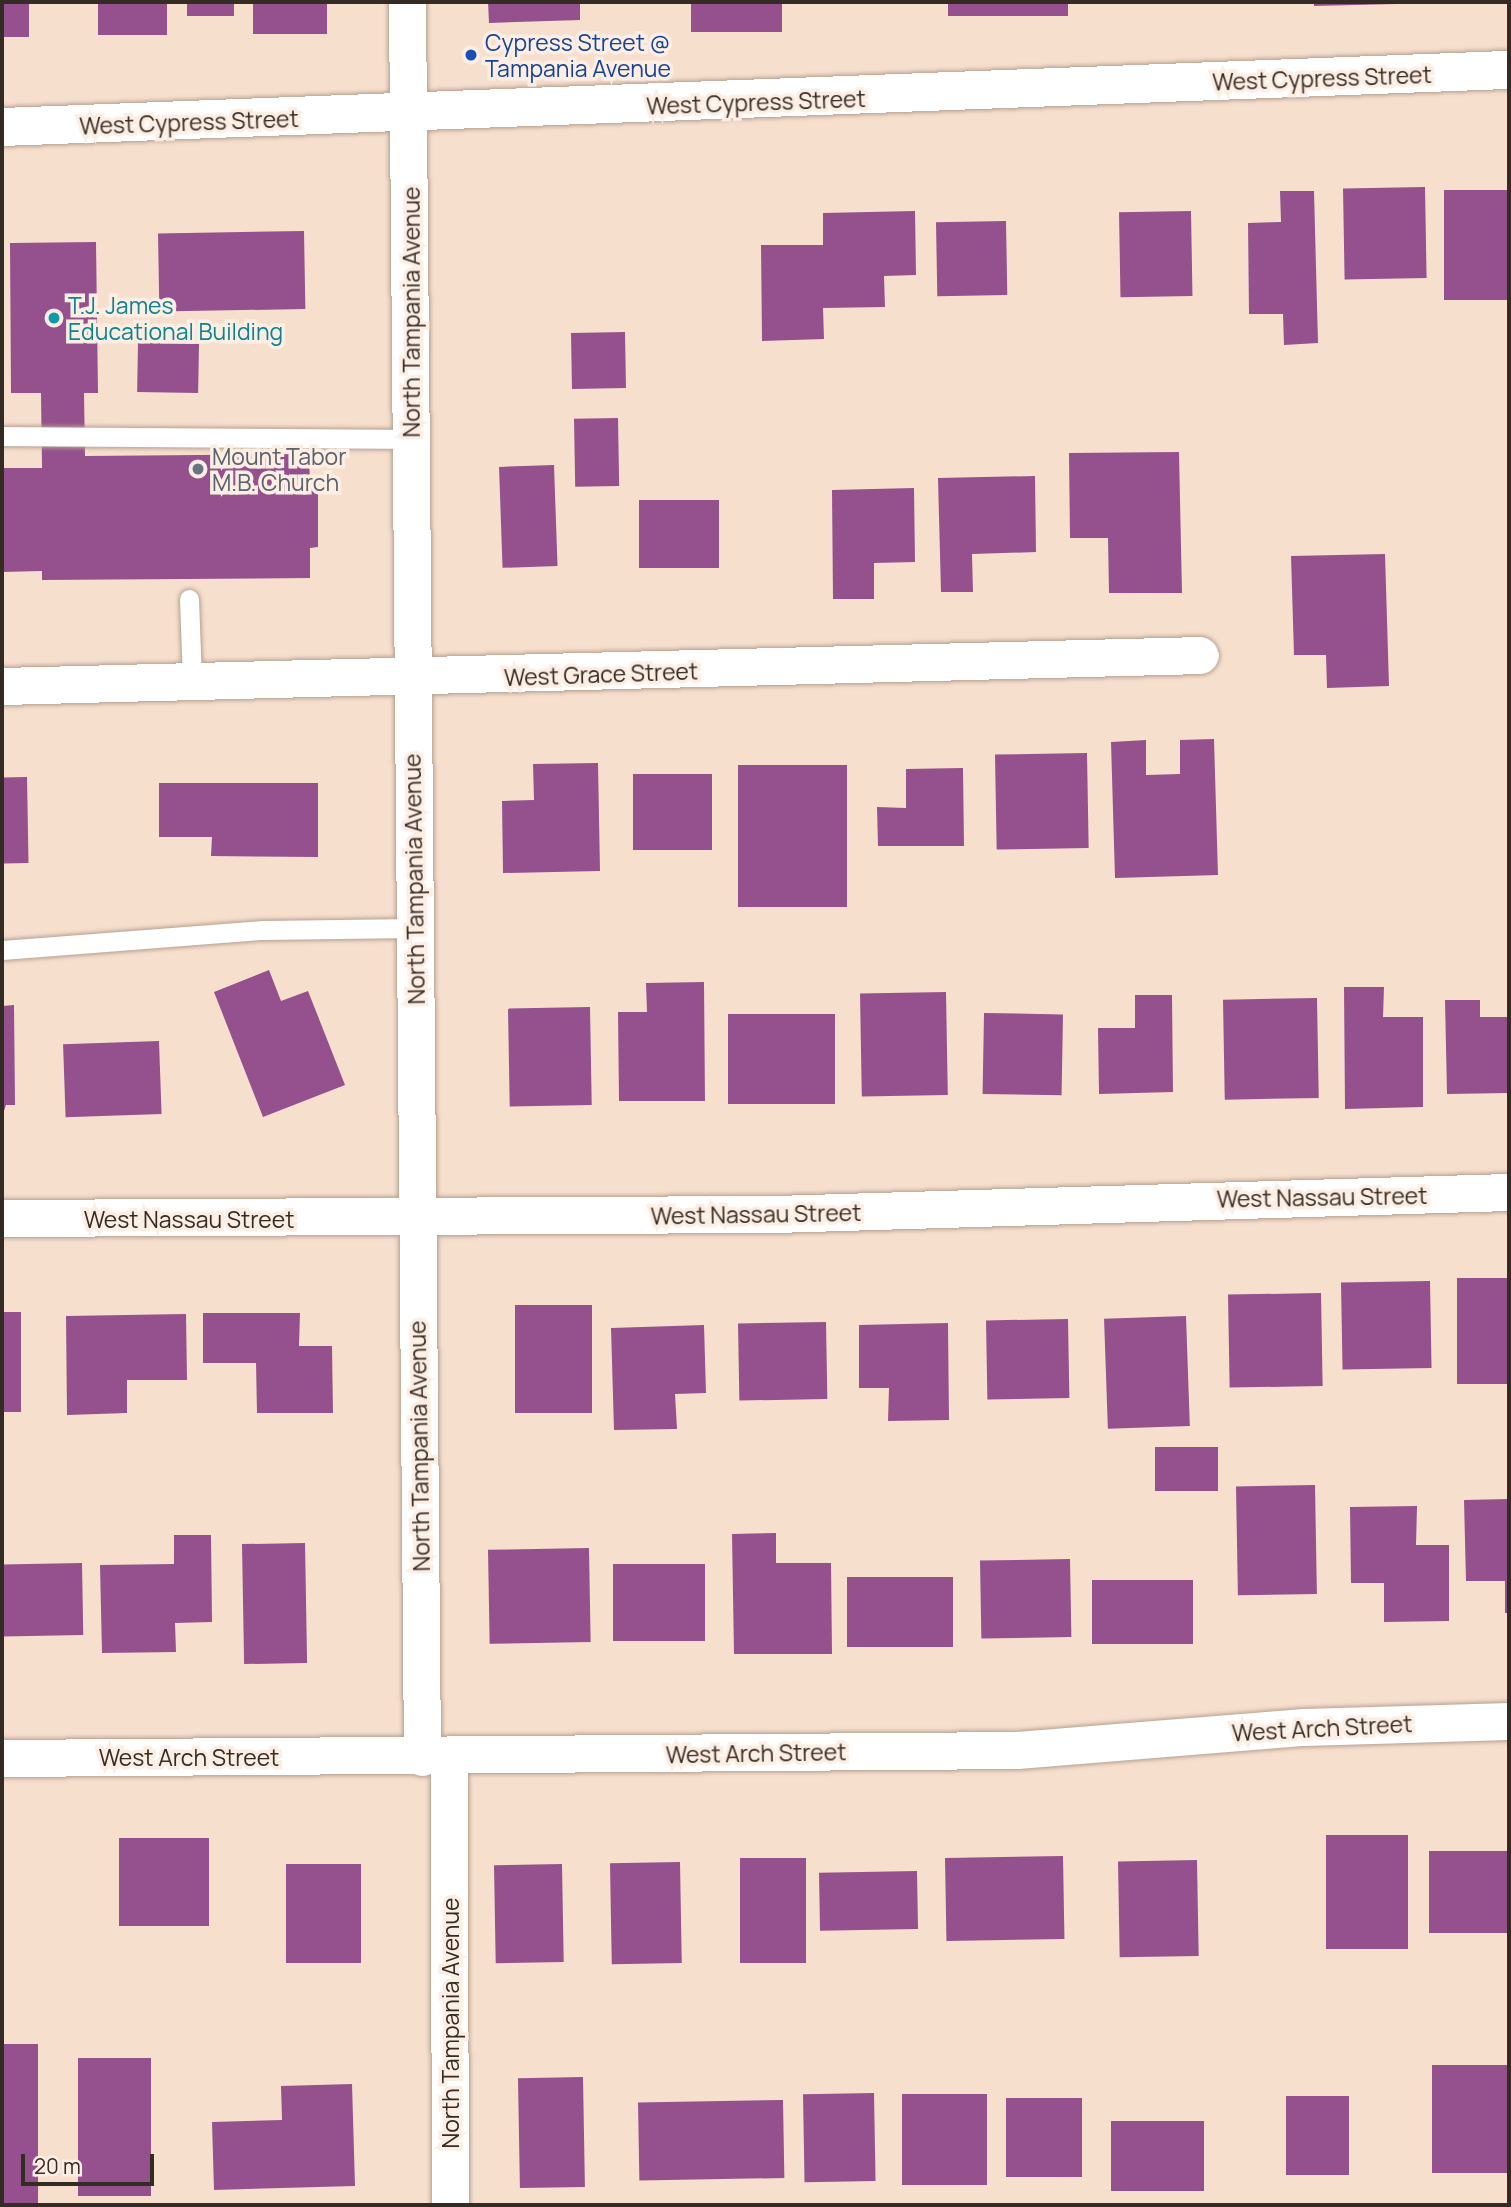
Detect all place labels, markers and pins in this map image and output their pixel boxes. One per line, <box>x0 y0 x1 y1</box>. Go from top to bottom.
place label: Cypress Street @ Tampania Avenue <box>485 28 671 82</box>
marker: Cypress Street @ Tampania Avenue <box>463 47 479 63</box>
place label: T.J. James Educational Building <box>68 291 283 345</box>
marker: T.J. James Educational Building <box>46 310 62 326</box>
place label: Mount Tabor M.B. Church <box>212 442 346 496</box>
marker: Mount Tabor M.B. Church <box>190 461 206 477</box>

